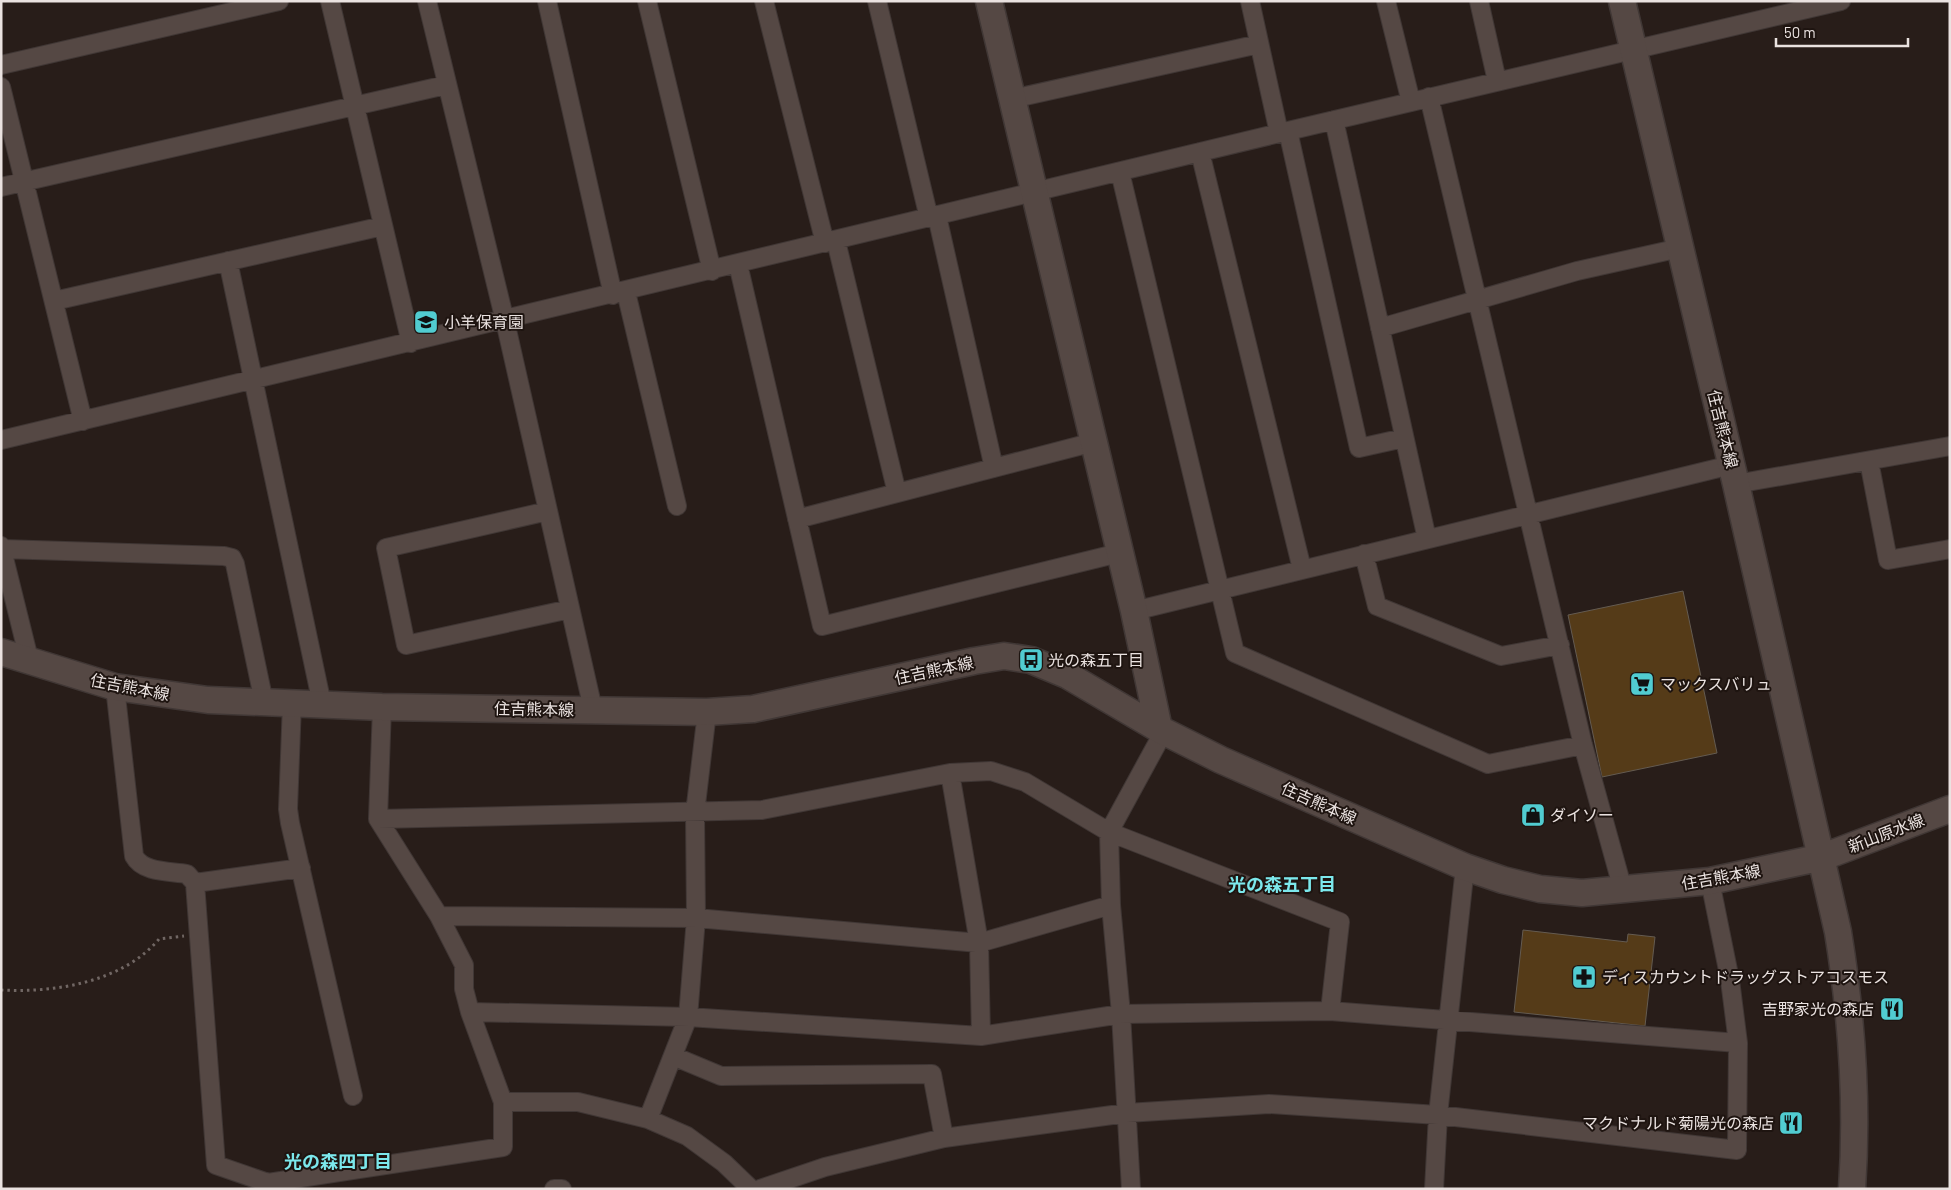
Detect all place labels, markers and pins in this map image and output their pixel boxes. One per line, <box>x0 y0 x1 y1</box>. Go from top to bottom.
school or university icon: 小羊保育園 <box>413 309 439 335</box>
place label: 小羊保育園 <box>444 312 524 331</box>
bus stop icon: 光の森五丁目 <box>1018 647 1044 673</box>
place label: 光の森五丁目 <box>1048 650 1144 669</box>
supermarket icon: マックスバリュ <box>1629 671 1655 697</box>
place label: マックスバリュ <box>1660 674 1772 693</box>
shop icon: ダイソー <box>1520 802 1546 828</box>
place label: ダイソー <box>1550 805 1614 824</box>
pharmacy icon: ディスカウントドラッグストアコスモス <box>1571 964 1597 990</box>
place label: ディスカウントドラッグストアコスモス <box>1602 967 1889 986</box>
restaurant icon: 吉野家光の森店 <box>1879 996 1905 1022</box>
place label: 吉野家光の森店 <box>1762 999 1874 1018</box>
restaurant icon: マクドナルド菊陽光の森店 <box>1778 1110 1804 1136</box>
place label: マクドナルド菊陽光の森店 <box>1582 1113 1774 1132</box>

